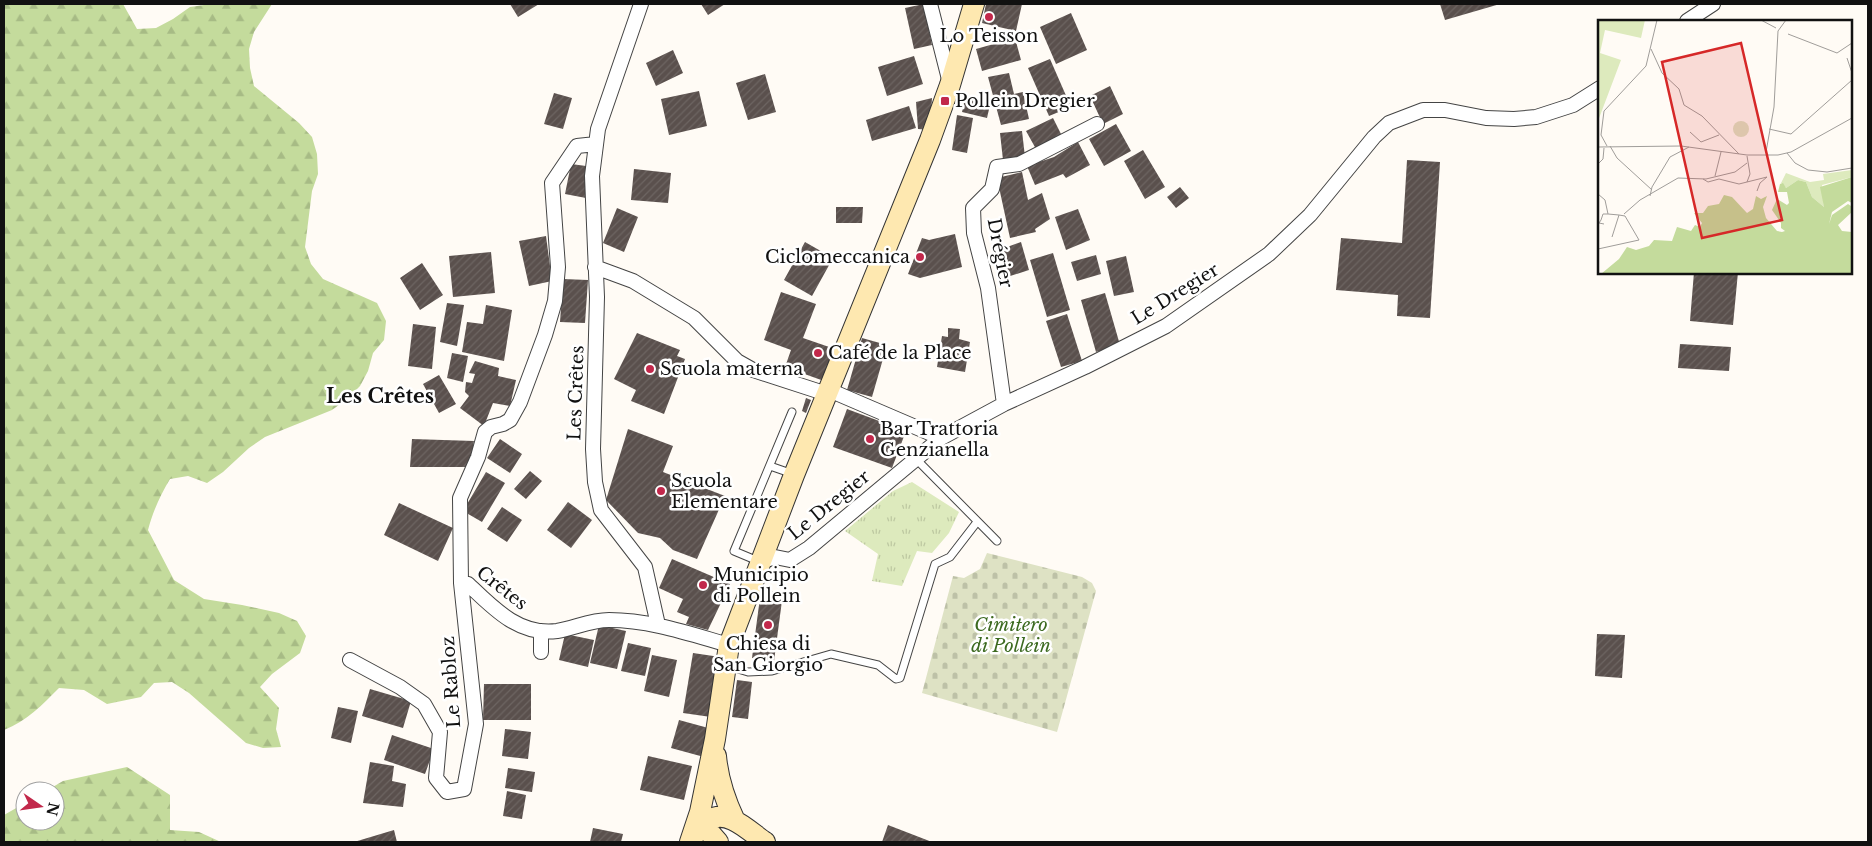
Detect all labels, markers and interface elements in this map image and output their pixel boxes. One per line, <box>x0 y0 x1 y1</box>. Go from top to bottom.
marker: Lo Teisson <box>983 11 995 23</box>
inset map <box>1598 20 1852 274</box>
place label: Lo Teisson <box>940 25 1038 47</box>
place label: Pollein Dregier <box>955 90 1095 112</box>
marker: Pollein Dregier <box>939 95 951 107</box>
street label: Drégier <box>982 216 1018 290</box>
place label: Ciclomeccanica <box>765 246 910 268</box>
marker: Ciclomeccanica <box>914 251 926 263</box>
street label: Le Dregier <box>1127 258 1223 330</box>
place label: Café de la Place <box>828 342 972 364</box>
street label: Les Crêtes <box>563 345 589 441</box>
marker: Café de la Place <box>812 347 824 359</box>
place label: Scuola materna <box>660 358 803 380</box>
marker: Scuola materna <box>644 363 656 375</box>
district label: Les Crêtes <box>326 384 434 408</box>
place label: Bar Trattoria Genzianella <box>880 418 998 461</box>
marker: Bar Trattoria Genzianella <box>864 433 876 445</box>
street label: Le Dregier <box>784 465 875 545</box>
place label: Scuola Elementare <box>671 470 778 513</box>
marker: Scuola Elementare <box>655 485 667 497</box>
street label: Crêtes <box>472 561 532 615</box>
place label: Municipio di Pollein <box>713 564 809 607</box>
marker: Municipio di Pollein <box>697 579 709 591</box>
park label: Cimitero di Pollein <box>971 614 1051 657</box>
marker: Chiesa di San Giorgio <box>762 619 774 631</box>
place label: Chiesa di San Giorgio <box>713 633 823 676</box>
street label: Le Rabloz <box>437 635 465 729</box>
north arrow <box>15 781 65 831</box>
text: N <box>42 800 63 817</box>

